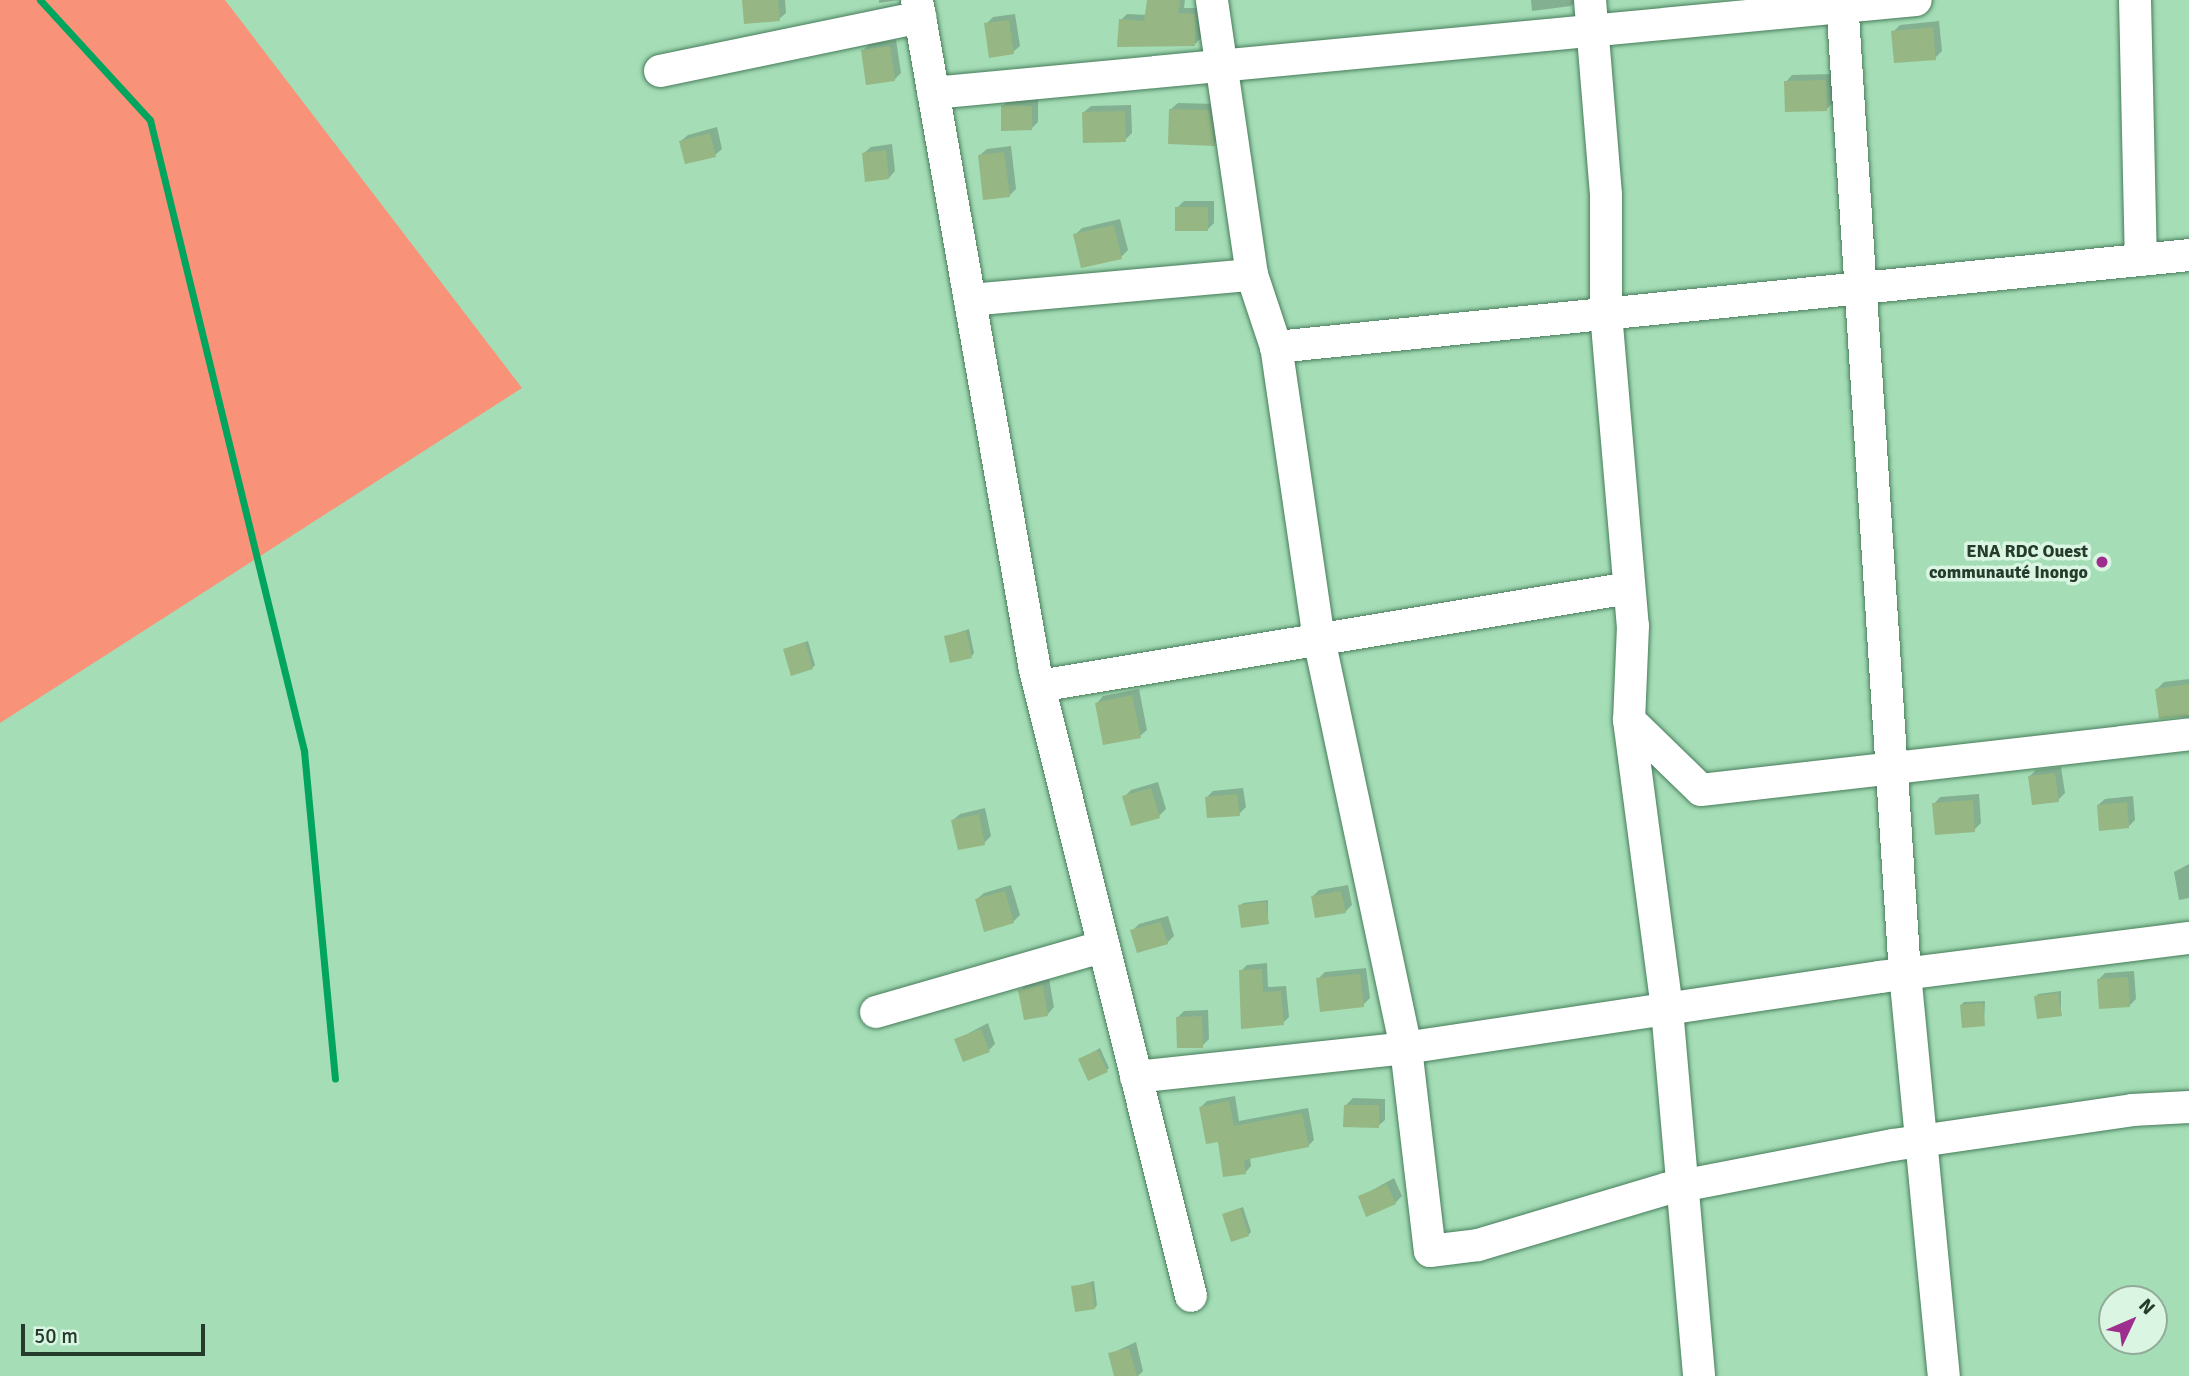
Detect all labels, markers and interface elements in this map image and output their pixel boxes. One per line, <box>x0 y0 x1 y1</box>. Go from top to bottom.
place label: ENA RDC Ouest communauté Inongo <box>1929 541 2088 584</box>
marker: ENA RDC Ouest communauté Inongo <box>2094 554 2110 570</box>
north arrow <box>2098 1285 2168 1355</box>
text: N <box>2133 1294 2160 1320</box>
scale bar <box>24 1310 208 1354</box>
text: 50 m <box>34 1323 78 1349</box>

